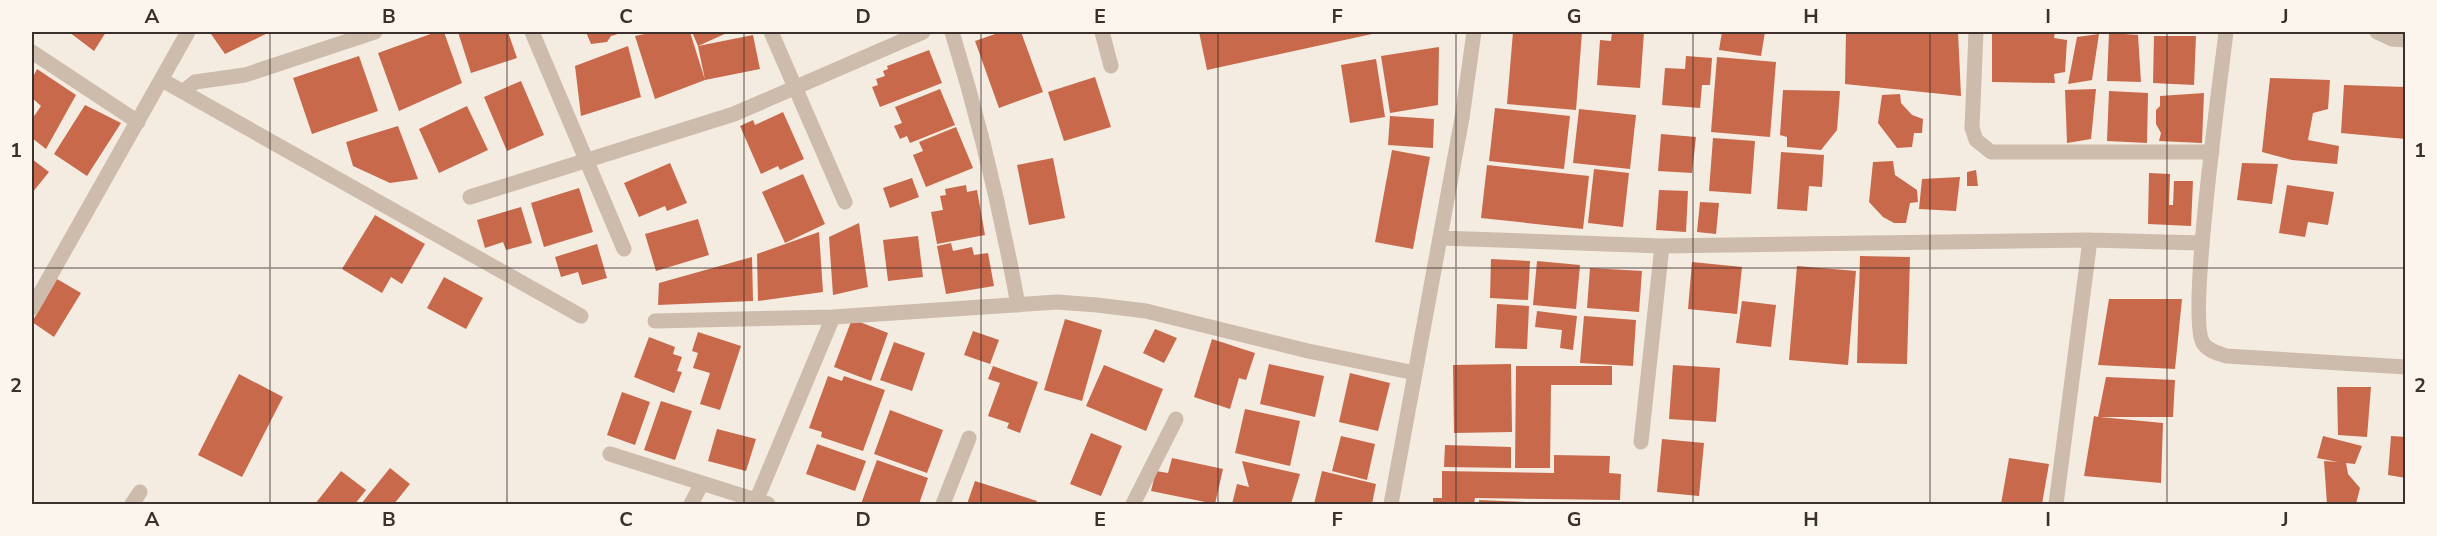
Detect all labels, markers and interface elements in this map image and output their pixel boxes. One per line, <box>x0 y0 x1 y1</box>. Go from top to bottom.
text: A <box>145 3 160 30</box>
text: B <box>382 3 396 30</box>
text: C <box>619 3 633 30</box>
text: D <box>855 3 871 30</box>
text: E <box>1094 3 1106 30</box>
text: F <box>1331 3 1343 30</box>
text: G <box>1567 3 1581 30</box>
text: H <box>1803 3 1819 30</box>
text: I <box>2045 3 2051 30</box>
text: J <box>2280 3 2289 30</box>
text: 1 <box>10 137 22 164</box>
text: 1 <box>2414 137 2426 164</box>
text: 2 <box>10 372 22 399</box>
text: 2 <box>2414 372 2426 399</box>
text: A <box>145 506 160 533</box>
text: B <box>382 506 396 533</box>
text: C <box>619 506 633 533</box>
text: D <box>855 506 871 533</box>
text: E <box>1094 506 1106 533</box>
text: F <box>1331 506 1343 533</box>
text: G <box>1567 506 1581 533</box>
text: H <box>1803 506 1819 533</box>
text: I <box>2045 506 2051 533</box>
text: J <box>2280 506 2289 533</box>

